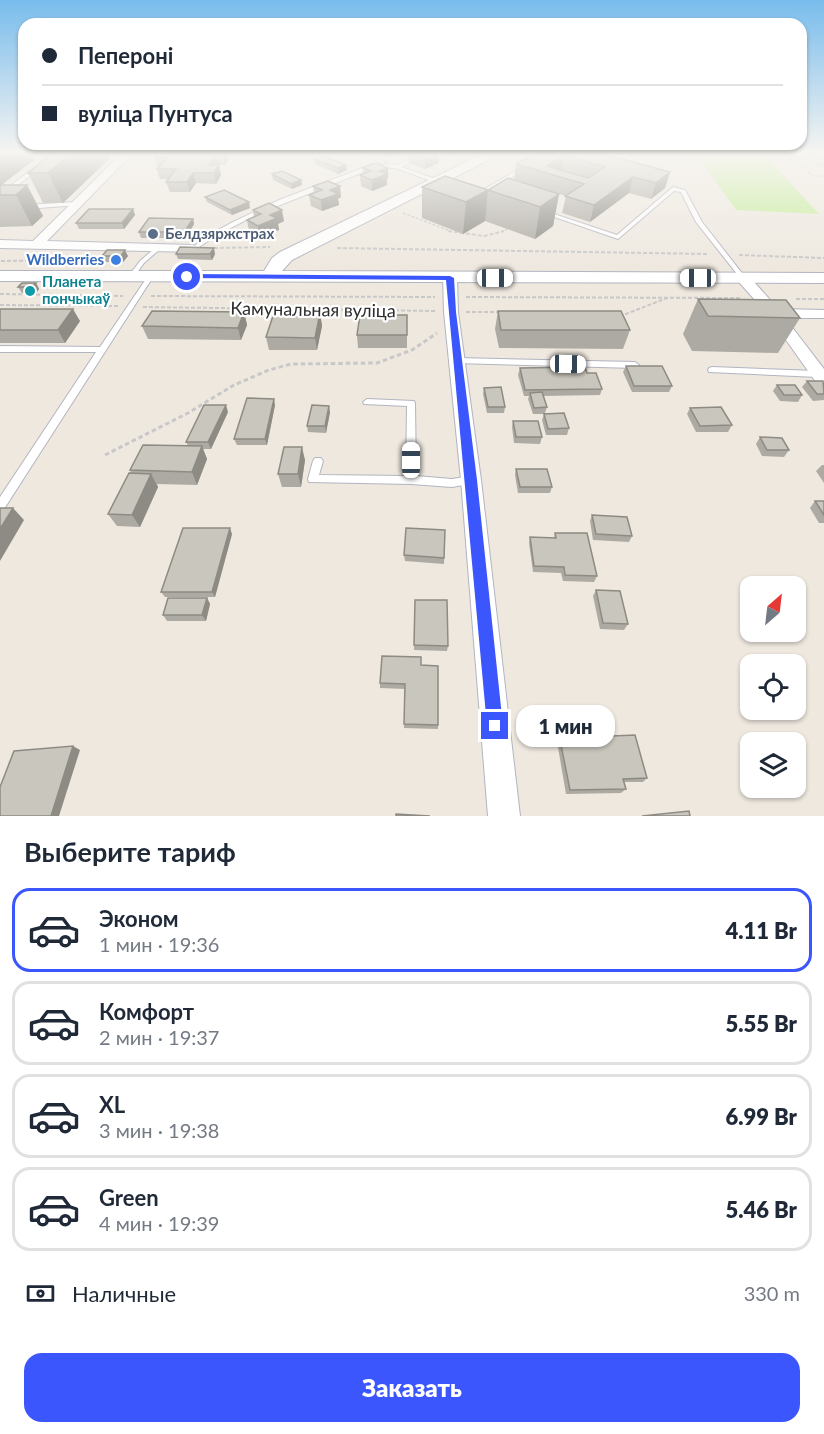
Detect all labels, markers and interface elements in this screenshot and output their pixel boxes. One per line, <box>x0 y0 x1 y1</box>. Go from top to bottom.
text: Пепероні <box>78 42 173 69</box>
text: вуліца Пунтуса <box>78 100 233 127</box>
place label: Белдзяржстрах <box>165 224 274 242</box>
marker: Белдзяржстрах <box>146 227 160 241</box>
place label: Wildberries <box>26 250 104 268</box>
marker: Wildberries <box>109 253 123 267</box>
route start <box>173 263 200 290</box>
car <box>477 269 513 287</box>
car <box>680 269 716 287</box>
place label: Планета пончыкаў <box>42 272 110 307</box>
marker: Планета пончыкаў <box>23 284 37 298</box>
street label: Камунальная вуліца <box>230 297 396 321</box>
car <box>550 355 586 373</box>
car <box>402 442 420 478</box>
north arrow <box>740 576 806 642</box>
map controls <box>740 576 806 798</box>
button: locate <box>740 654 806 720</box>
callout: 1 мин <box>516 705 615 747</box>
route end <box>481 712 508 739</box>
text: 1 мин <box>538 714 593 738</box>
button: layers <box>740 732 806 798</box>
text: Выберите тариф <box>24 835 236 868</box>
icon: car <box>27 903 81 957</box>
text: Эконом <box>99 905 179 932</box>
text: 4.11 Br <box>725 917 797 944</box>
text: 1 мин · 19:36 <box>99 932 219 956</box>
icon: car <box>27 996 81 1050</box>
text: Комфорт <box>99 998 194 1025</box>
text: 5.55 Br <box>725 1010 797 1037</box>
text: 2 мин · 19:37 <box>99 1025 219 1049</box>
icon: car <box>27 1089 81 1143</box>
text: XL <box>99 1091 125 1118</box>
text: 6.99 Br <box>725 1103 797 1130</box>
text: 3 мин · 19:38 <box>99 1118 219 1142</box>
icon: car <box>27 1182 81 1236</box>
text: Green <box>99 1184 159 1211</box>
text: 5.46 Br <box>725 1196 797 1223</box>
text: 4 мин · 19:39 <box>99 1211 219 1235</box>
icon: cash <box>24 1277 57 1310</box>
text: Наличные <box>72 1280 176 1307</box>
text: 330 m <box>744 1281 800 1305</box>
button: Заказать <box>24 1353 800 1422</box>

